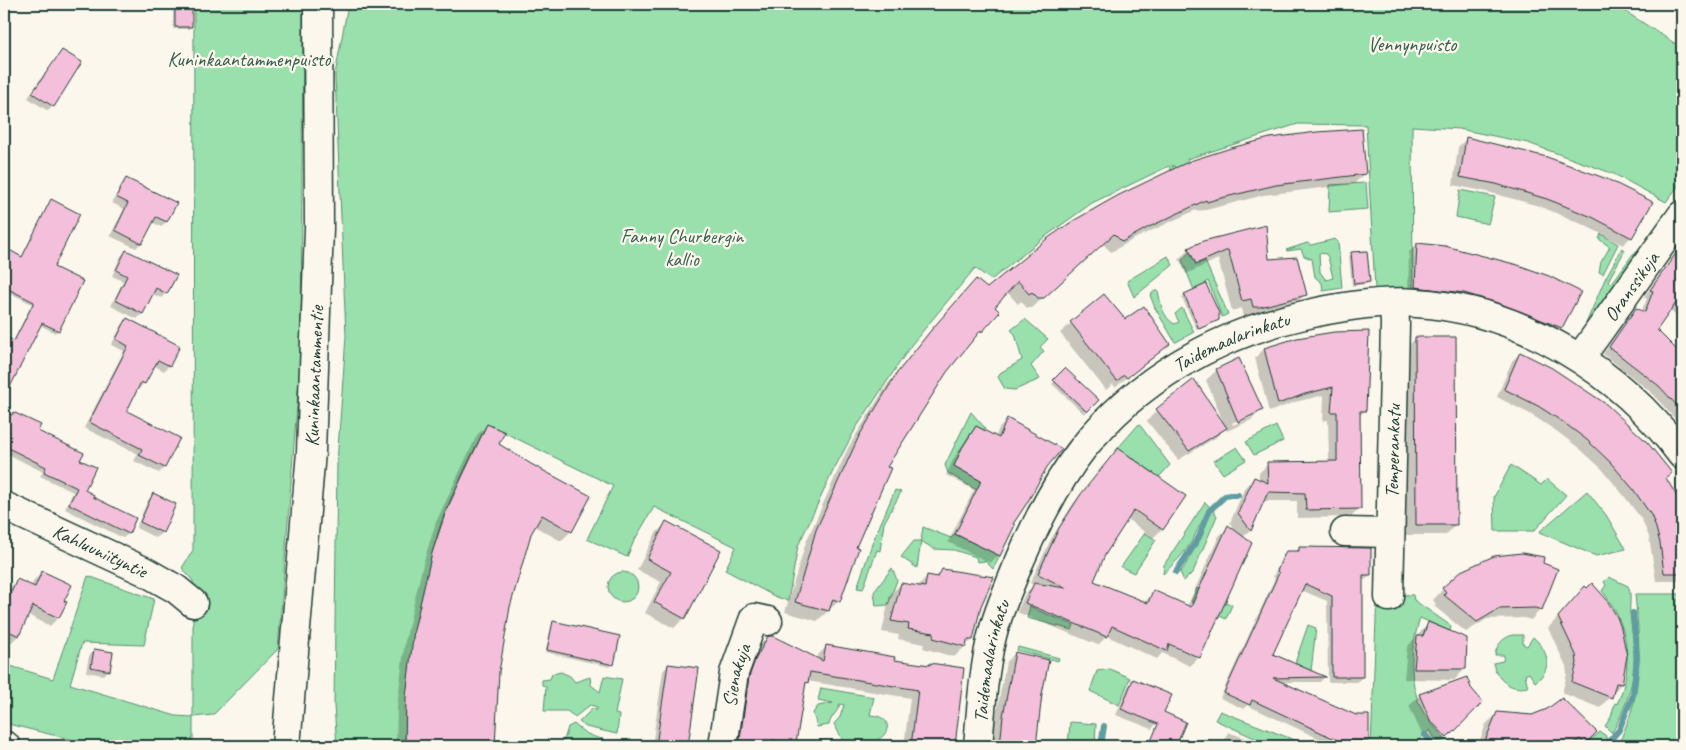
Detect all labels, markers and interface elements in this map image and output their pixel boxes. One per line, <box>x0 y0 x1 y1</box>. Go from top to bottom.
park label: Vennynpuisto <box>1368 32 1457 57</box>
park label: Kuninkaantammenpuisto <box>168 47 331 72</box>
park label: Fanny Churbergin kallio <box>621 224 744 272</box>
street label: Oranssikuja <box>1598 246 1665 326</box>
street label: Kuninkaantammentie <box>299 304 329 447</box>
street label: Taidemaalarinkatu <box>1168 306 1294 378</box>
street label: Temperankatu <box>1379 402 1406 498</box>
street label: Kahluuniityntie <box>49 518 153 584</box>
street label: Taidemaalarinkatu <box>967 595 1016 723</box>
street label: Sienakuja <box>717 638 757 709</box>

